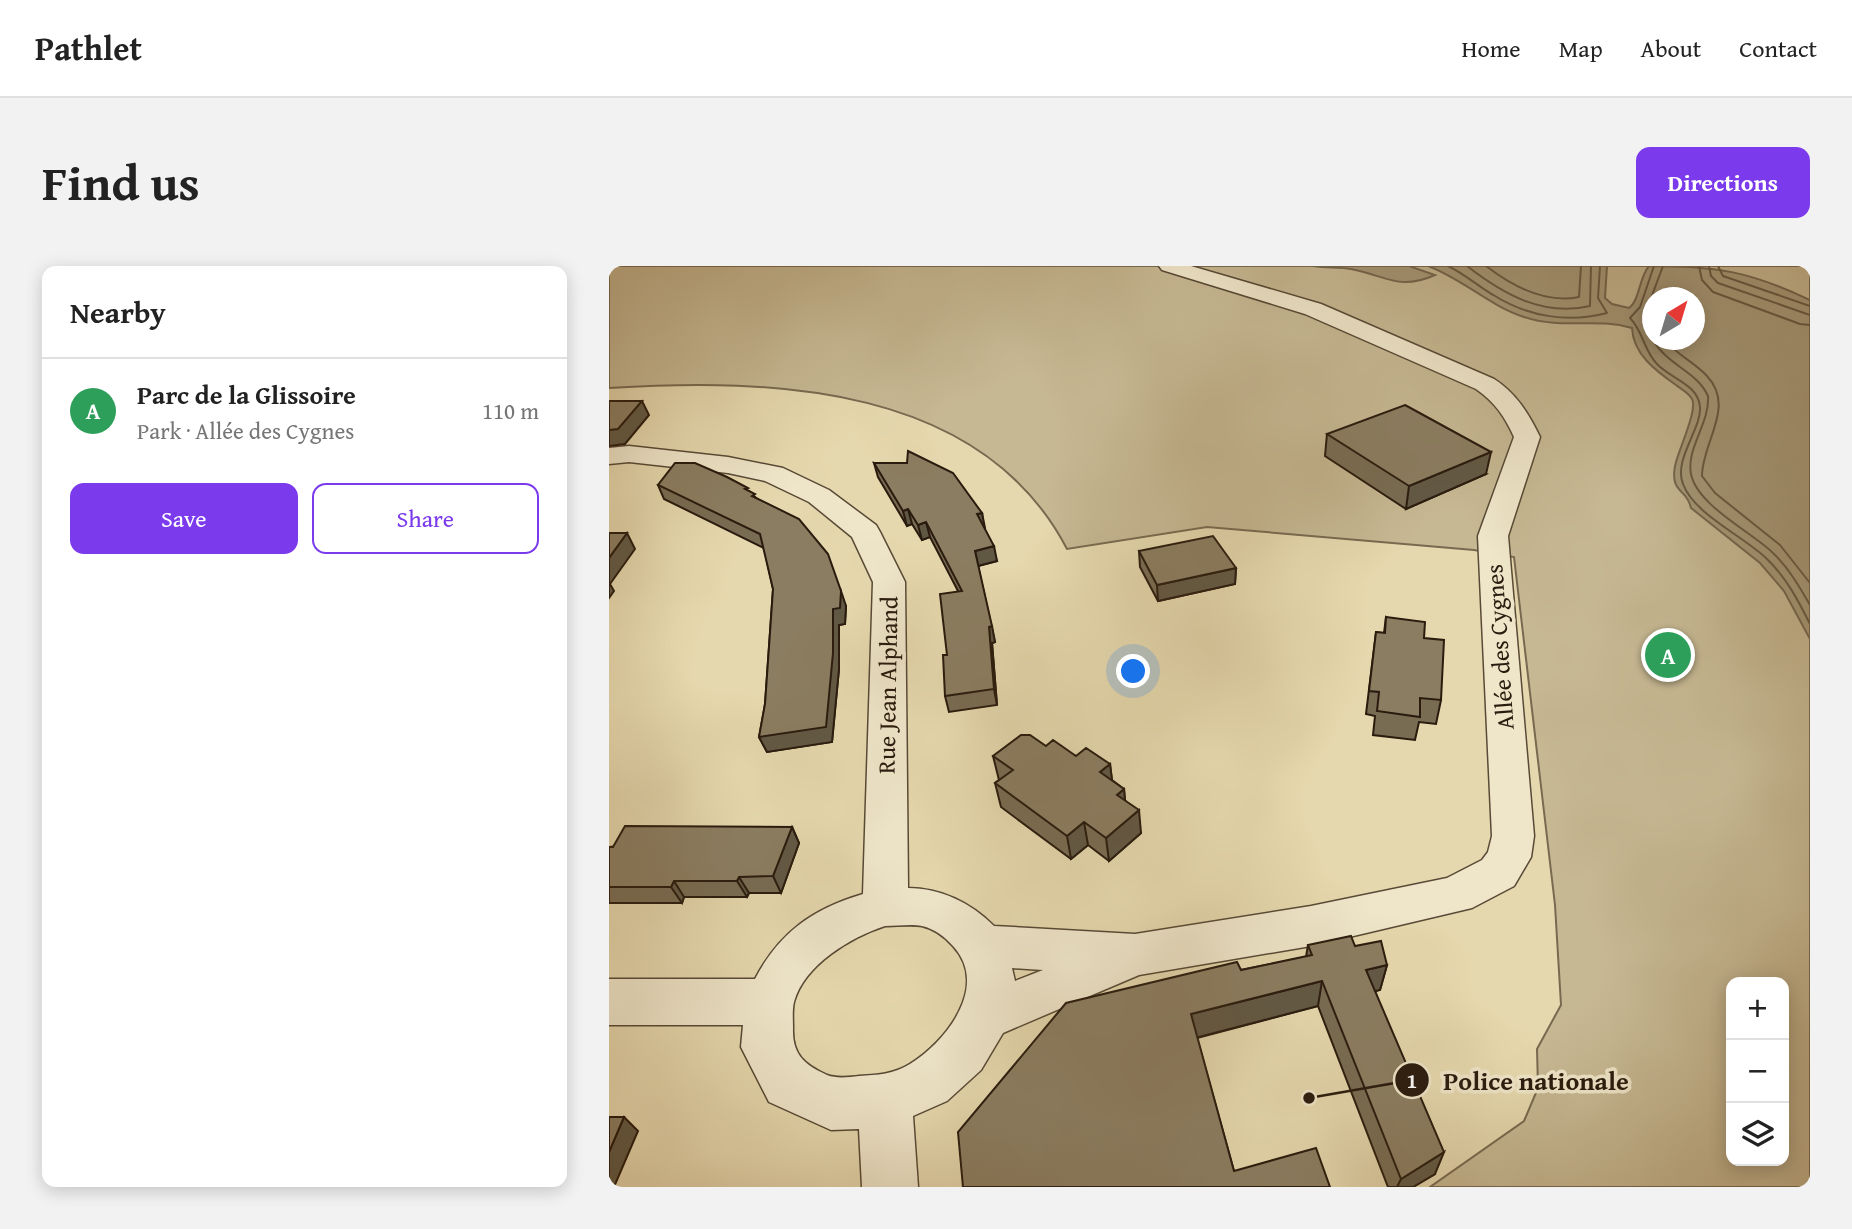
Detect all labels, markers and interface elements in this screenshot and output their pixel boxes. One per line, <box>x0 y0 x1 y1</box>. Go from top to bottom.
text: Pathlet <box>35 24 142 72</box>
text: Home <box>1462 31 1521 66</box>
text: Map <box>1559 31 1603 66</box>
text: About <box>1641 31 1701 66</box>
text: Contact <box>1739 31 1817 66</box>
text: Find us <box>42 146 200 218</box>
button: Directions <box>1636 147 1810 218</box>
north arrow <box>1642 287 1705 350</box>
text: Nearby <box>70 290 166 334</box>
text: Parc de la Glissoire <box>137 375 356 414</box>
text: A <box>86 394 100 427</box>
text: 110 m <box>482 394 539 427</box>
text: Park · Allée des Cygnes <box>137 414 354 447</box>
button: Save <box>70 483 298 554</box>
button: Share <box>312 483 539 554</box>
street label: Allée des Cygnes <box>1476 563 1523 731</box>
street label: Rue Jean Alphand <box>868 596 907 774</box>
pin: A <box>1645 629 1691 681</box>
your location <box>1116 654 1150 688</box>
map controls <box>1726 977 1789 1166</box>
button: + <box>1726 977 1789 1040</box>
button: − <box>1726 1040 1789 1103</box>
callout: Police nationale <box>1394 1057 1643 1104</box>
text: Police nationale <box>1443 1061 1629 1100</box>
text: 1 <box>1407 1065 1417 1096</box>
button: layers <box>1726 1103 1789 1166</box>

